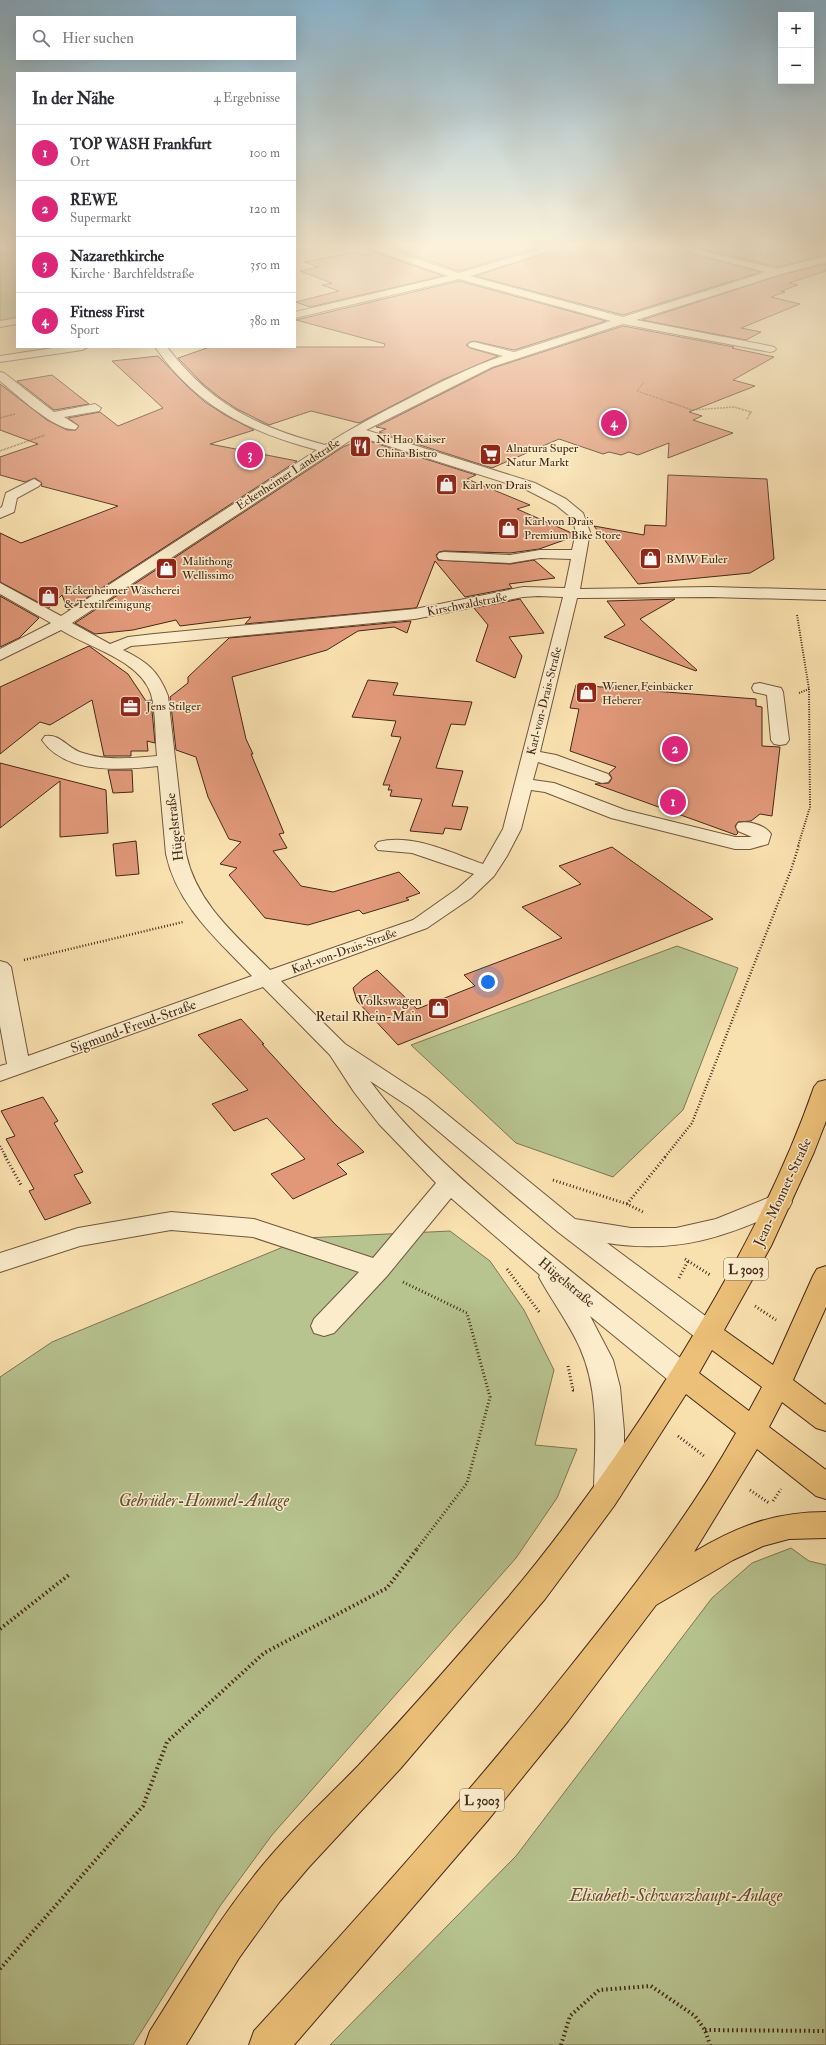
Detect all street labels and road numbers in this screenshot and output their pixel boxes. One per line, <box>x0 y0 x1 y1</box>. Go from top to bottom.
street label: Eckenheimer Landstraße <box>234 435 343 514</box>
street label: Kirschwaldstraße <box>426 589 508 620</box>
street label: Karl-von-Drais-Straße <box>524 645 565 757</box>
street label: Hügelstraße <box>162 792 187 862</box>
street label: Karl-von-Drais-Straße <box>289 925 399 978</box>
street label: Sigmund-Freud-Straße <box>68 996 198 1057</box>
street label: Jean-Monnet-Straße <box>749 1135 815 1250</box>
street label: Hügelstraße <box>535 1254 599 1311</box>
road number: L 3003 <box>724 1258 768 1280</box>
road number: L 3003 <box>460 1789 504 1811</box>

